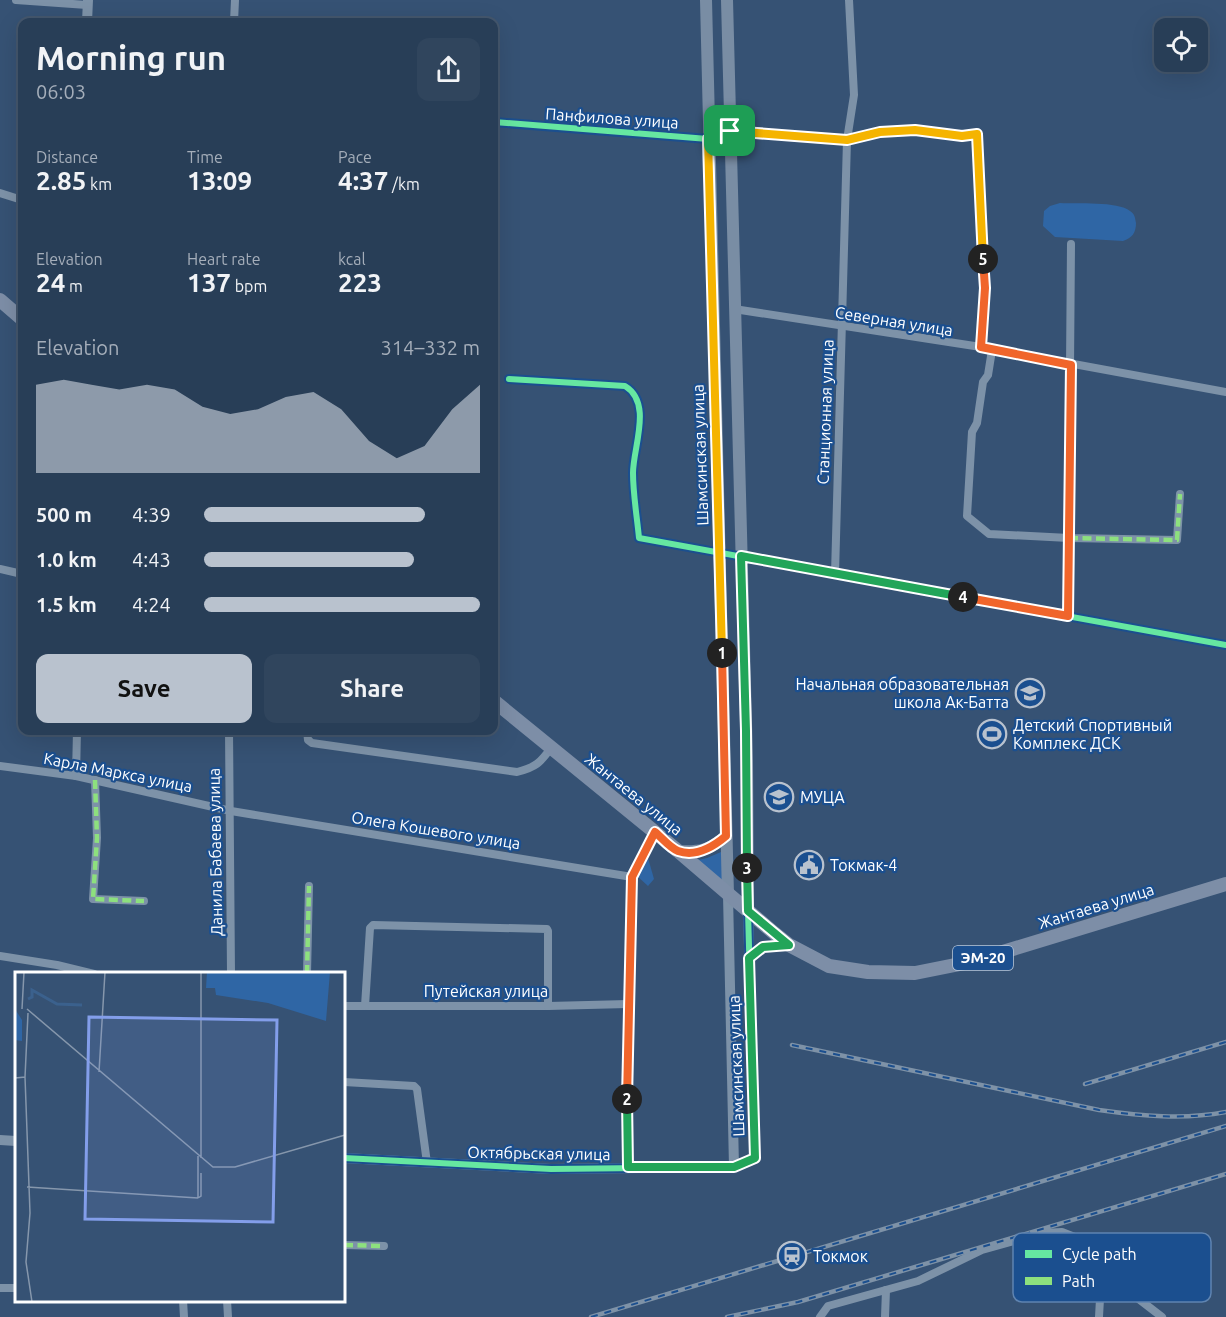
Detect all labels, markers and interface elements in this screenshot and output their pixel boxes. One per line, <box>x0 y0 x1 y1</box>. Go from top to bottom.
map controls <box>1154 18 1208 72</box>
button: locate <box>1154 18 1208 72</box>
button: share <box>417 38 480 101</box>
text: Morning run <box>36 39 226 76</box>
text: 06:03 <box>36 80 86 103</box>
street label: Панфилова улица <box>545 104 679 132</box>
pin <box>704 105 755 156</box>
icon: arrive <box>713 114 746 147</box>
text: Distance <box>36 148 98 166</box>
text: Time <box>187 148 223 166</box>
text: Pace <box>338 148 372 166</box>
text: 2.85 <box>36 166 86 195</box>
text: 13:09 <box>187 166 252 195</box>
text: 4:37 <box>338 166 388 195</box>
text: km <box>86 175 112 193</box>
text: /km <box>388 175 420 193</box>
pin: 5 <box>968 244 998 274</box>
text: Elevation <box>36 250 103 268</box>
text: Heart rate <box>187 250 261 268</box>
text: kcal <box>338 250 366 268</box>
text: 5 <box>978 250 988 268</box>
text: 24 <box>36 268 65 297</box>
text: 137 <box>187 268 231 297</box>
text: 223 <box>338 268 382 297</box>
text: m <box>65 277 83 295</box>
text: bpm <box>231 277 267 295</box>
street label: Северная улица <box>834 303 954 339</box>
text: Elevation <box>36 336 119 359</box>
text: 314–332 m <box>381 336 480 359</box>
street label: Станционная улица <box>813 339 837 485</box>
street label: Шамсинская улица <box>689 384 711 526</box>
text: 500 m <box>36 503 92 526</box>
text: 4:39 <box>132 503 171 526</box>
text: 1.0 km <box>36 548 97 571</box>
text: 4:43 <box>132 548 171 571</box>
pin: 4 <box>948 582 978 612</box>
text: 4 <box>958 588 968 606</box>
text: 1.5 km <box>36 593 97 616</box>
text: 4:24 <box>132 593 171 616</box>
pin: 1 <box>707 638 737 668</box>
text: 1 <box>717 644 727 662</box>
button: Save <box>36 654 252 723</box>
button: Share <box>264 654 480 723</box>
place label: Начальная образовательная школа Ак-Батта <box>795 675 1009 711</box>
school or university icon: Начальная образовательная школа Ак-Батта <box>1014 677 1046 709</box>
place label: Детский Спортивный Комплекс ДСК <box>1013 716 1172 752</box>
sports icon: Детский Спортивный Комплекс ДСК <box>976 718 1008 750</box>
street label: Карла Маркса улица <box>42 749 194 795</box>
street label: Жантаева улица <box>582 749 686 839</box>
street label: Данила Бабаева улица <box>205 768 225 936</box>
school or university icon: МУЦА <box>763 781 795 813</box>
place label: МУЦА <box>800 788 845 806</box>
street label: Олега Кошевого улица <box>350 808 522 852</box>
public building icon: Токмак-4 <box>793 849 825 881</box>
pin: 3 <box>732 853 762 883</box>
place label: Токмак-4 <box>830 856 897 874</box>
text: 3 <box>742 859 752 877</box>
street label: Жантаева улица <box>1036 880 1156 932</box>
road number: ЭМ-20 <box>953 946 1013 970</box>
inset map <box>15 972 345 1302</box>
street label: Путейская улица <box>424 982 548 1000</box>
street label: Шамсинская улица <box>725 995 747 1137</box>
pin: 2 <box>612 1084 642 1114</box>
text: 2 <box>622 1090 632 1108</box>
street label: Октябрьская улица <box>467 1143 611 1163</box>
legend <box>1013 1233 1211 1302</box>
station icon: Токмок <box>776 1240 808 1272</box>
text: Cycle path <box>1062 1245 1137 1263</box>
place label: Токмок <box>813 1247 868 1265</box>
text: Path <box>1062 1272 1095 1290</box>

